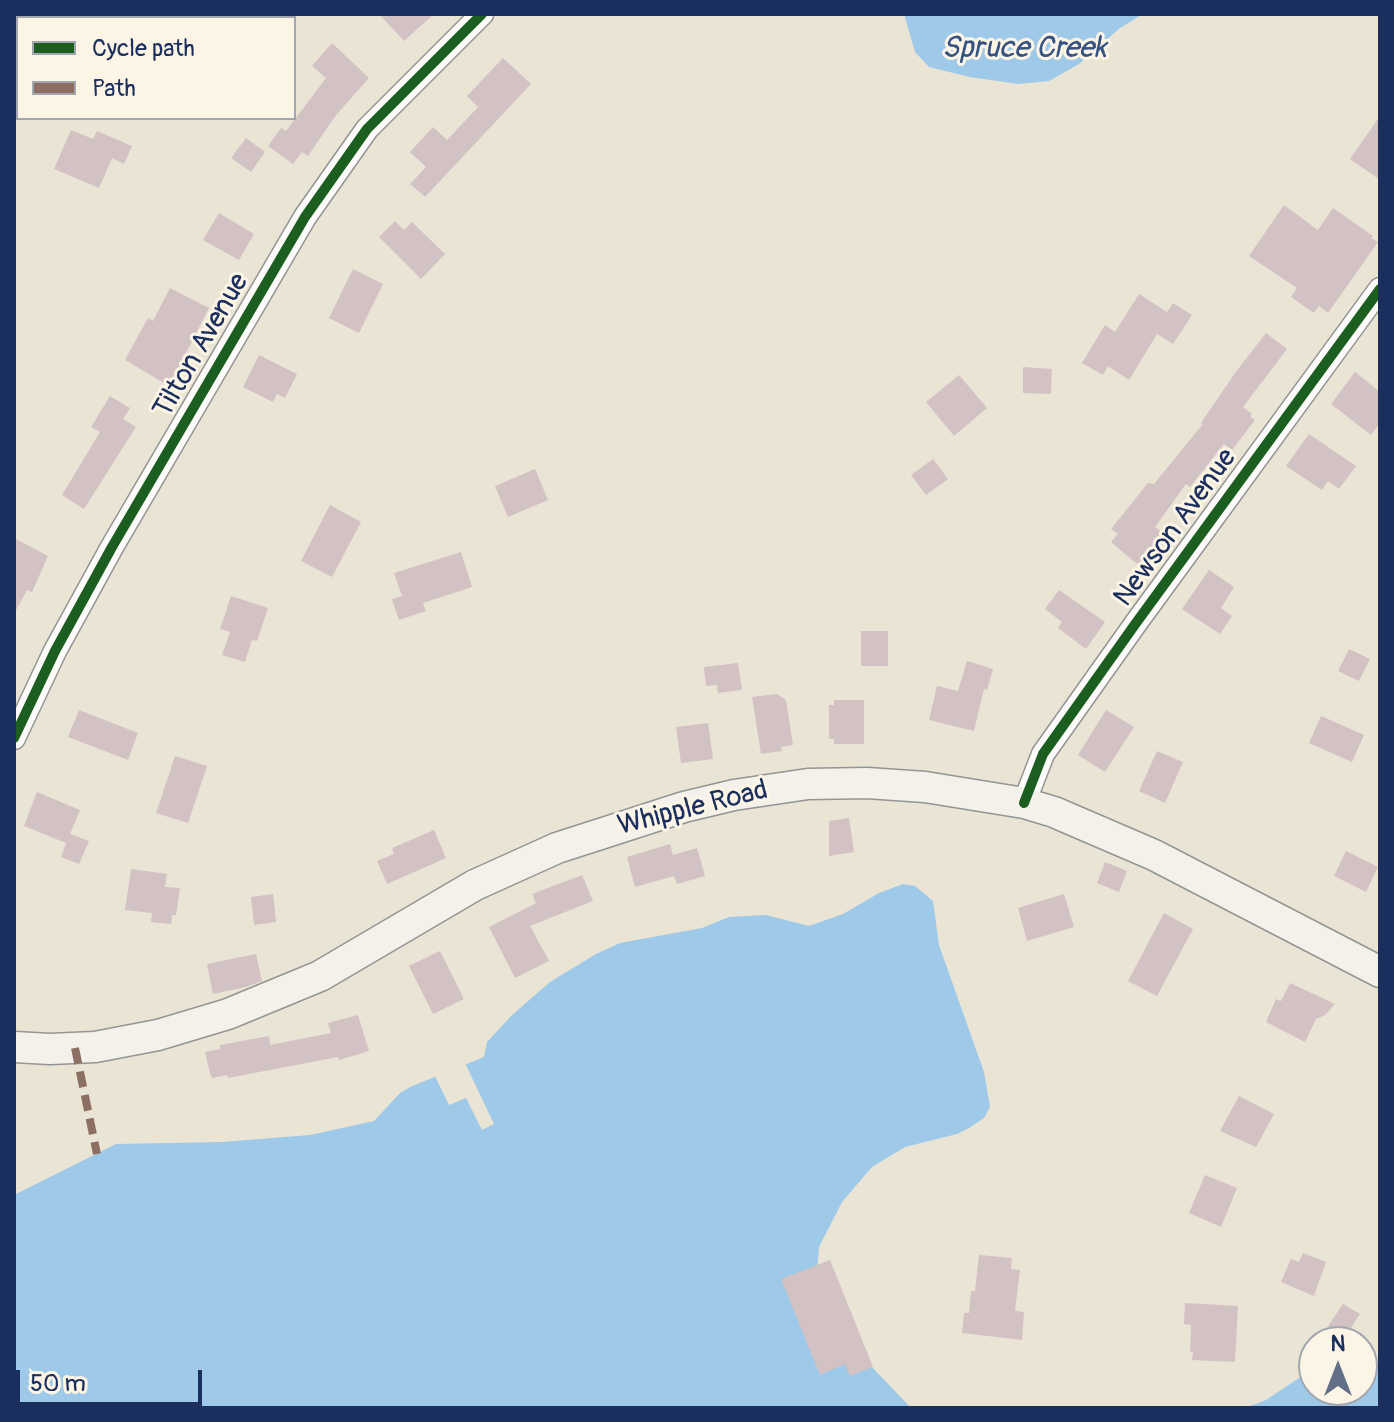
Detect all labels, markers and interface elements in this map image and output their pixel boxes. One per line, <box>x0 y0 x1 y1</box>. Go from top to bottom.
legend <box>16 16 296 120</box>
water label: Spruce Creek <box>942 31 1106 67</box>
text: Cycle path <box>92 34 195 63</box>
text: Path <box>92 74 136 103</box>
street label: Tilton Avenue <box>147 268 257 424</box>
street label: Newson Avenue <box>1107 443 1245 613</box>
street label: Whipple Road <box>615 774 771 844</box>
north arrow <box>1298 1326 1378 1406</box>
text: N <box>1331 1330 1345 1358</box>
scale bar <box>20 1354 206 1404</box>
text: 50 m <box>30 1369 86 1398</box>

